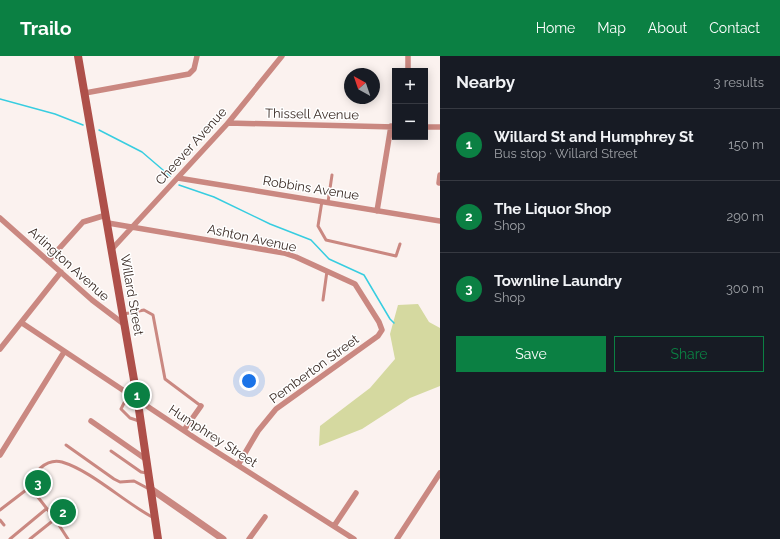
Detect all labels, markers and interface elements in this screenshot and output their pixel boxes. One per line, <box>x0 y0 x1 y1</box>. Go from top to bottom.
text: Trailo <box>20 17 71 39</box>
text: Home <box>536 20 575 36</box>
text: Map <box>597 20 626 36</box>
text: About <box>648 20 687 36</box>
text: Contact <box>709 20 760 36</box>
north arrow <box>344 68 380 104</box>
map controls <box>392 68 428 140</box>
button: + <box>392 68 428 104</box>
text: Nearby <box>456 72 515 92</box>
text: 3 results <box>714 75 764 90</box>
street label: Cheever Avenue <box>152 104 230 188</box>
button: − <box>392 104 428 140</box>
street label: Thissell Avenue <box>265 106 359 122</box>
text: Willard St and Humphrey St <box>494 128 694 146</box>
text: 1 <box>466 137 472 152</box>
text: 150 m <box>728 137 764 152</box>
text: Bus stop · Willard Street <box>494 146 637 161</box>
street label: Robbins Avenue <box>262 173 361 203</box>
text: The Liquor Shop <box>494 200 611 218</box>
text: 2 <box>465 209 473 224</box>
text: 290 m <box>726 209 764 224</box>
text: Shop <box>494 218 525 233</box>
street label: Ashton Avenue <box>206 221 298 255</box>
street label: Arlington Avenue <box>26 224 113 304</box>
street label: Willard Street <box>117 253 147 338</box>
text: Townline Laundry <box>494 272 622 290</box>
text: 3 <box>465 281 473 296</box>
text: 300 m <box>726 281 764 296</box>
text: Shop <box>494 290 525 305</box>
street label: Pemberton Street <box>266 331 362 406</box>
button: Save <box>456 336 606 372</box>
button: Share <box>614 336 764 372</box>
your location <box>239 371 259 391</box>
pin: 1 <box>124 380 150 410</box>
street label: Humphrey Street <box>166 402 261 471</box>
pin: 3 <box>25 468 51 498</box>
pin: 2 <box>50 497 76 527</box>

